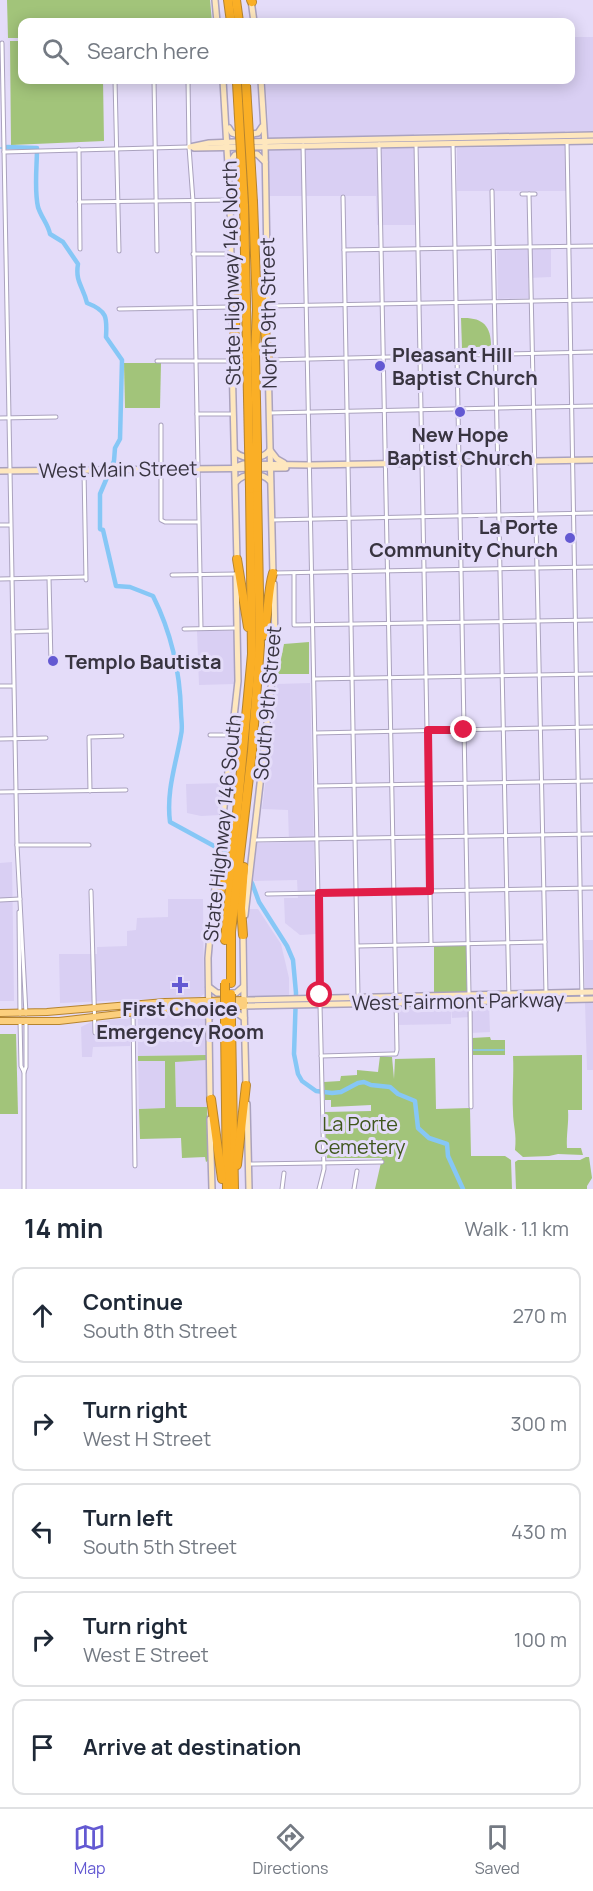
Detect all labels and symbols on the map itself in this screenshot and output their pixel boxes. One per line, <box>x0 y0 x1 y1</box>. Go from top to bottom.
street label: State Highway 146 North <box>216 160 246 386</box>
street label: North 9th Street <box>253 237 283 389</box>
place label: Pleasant Hill Baptist Church <box>392 341 538 391</box>
marker: Pleasant Hill Baptist Church <box>373 359 387 373</box>
marker: New Hope Baptist Church <box>453 405 467 419</box>
place label: New Hope Baptist Church <box>387 421 533 471</box>
street label: West Main Street <box>38 454 198 484</box>
place label: La Porte Community Church <box>369 513 558 563</box>
marker: La Porte Community Church <box>563 531 577 545</box>
street label: South 9th Street <box>247 625 287 781</box>
place label: Templo Bautista <box>65 648 221 675</box>
marker: Templo Bautista <box>46 654 60 668</box>
street label: State Highway 146 South <box>197 713 247 943</box>
route end <box>450 716 476 742</box>
marker: First Choice Emergency Room <box>171 976 189 994</box>
route start <box>306 981 332 1007</box>
street label: West Fairmont Parkway <box>351 986 565 1016</box>
place label: First Choice Emergency Room <box>96 995 264 1045</box>
park label: La Porte Cemetery <box>314 1110 406 1160</box>

